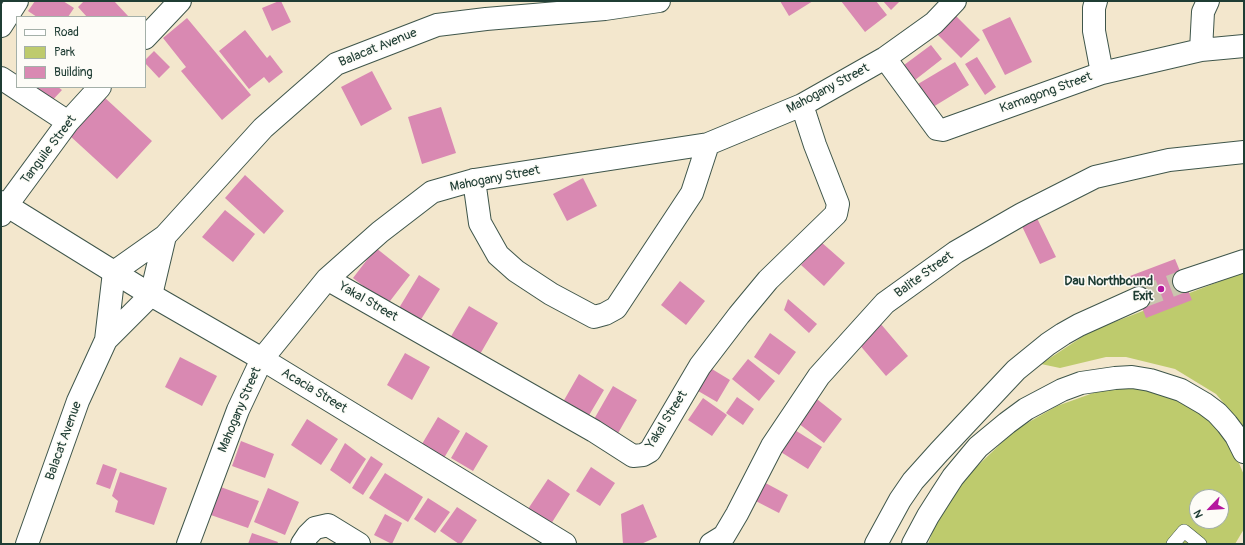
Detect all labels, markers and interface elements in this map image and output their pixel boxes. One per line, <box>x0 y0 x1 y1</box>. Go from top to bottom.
legend <box>16 16 146 88</box>
text: Road <box>54 25 79 40</box>
street label: Balacat Avenue <box>337 25 419 71</box>
text: Park <box>54 45 75 60</box>
street label: Mahogany Street <box>784 61 872 117</box>
text: Building <box>54 65 93 80</box>
street label: Kamagong Street <box>998 69 1094 117</box>
street label: Tanguile Street <box>18 112 80 188</box>
street label: Mahogany Street <box>449 163 541 195</box>
street label: Balite Street <box>892 249 956 301</box>
place label: Dau Northbound Exit <box>1064 274 1153 305</box>
street label: Yakal Street <box>336 279 400 325</box>
marker: Dau Northbound Exit <box>1156 284 1166 294</box>
street label: Mahogany Street <box>215 365 265 455</box>
street label: Acacia Street <box>278 365 350 417</box>
street label: Yakal Street <box>643 388 691 452</box>
street label: Balacat Avenue <box>43 399 85 483</box>
north arrow <box>1189 489 1229 529</box>
text: N <box>1191 508 1206 520</box>

